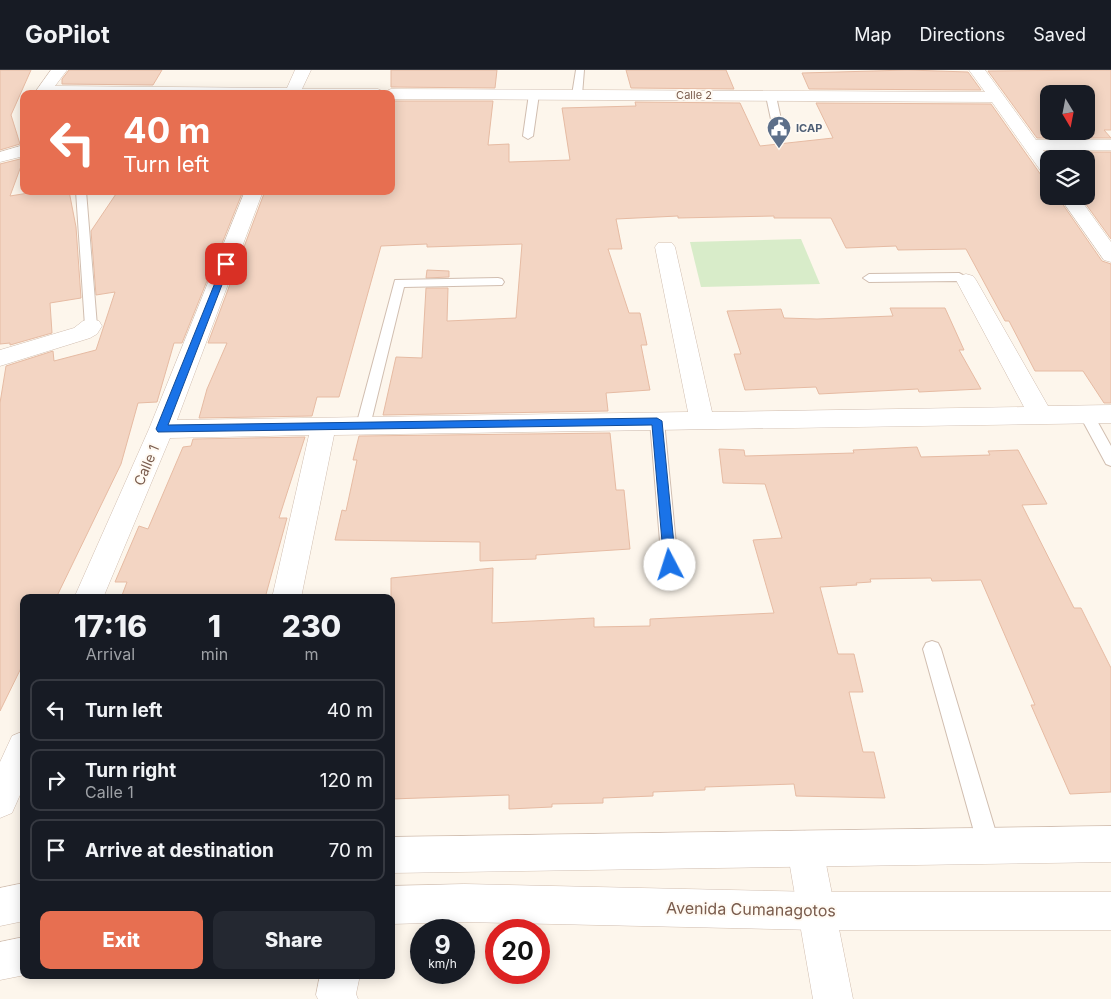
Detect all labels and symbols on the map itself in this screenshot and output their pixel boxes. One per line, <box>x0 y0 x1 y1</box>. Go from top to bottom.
north arrow <box>1040 85 1095 140</box>
street label: Calle 2 <box>676 88 712 102</box>
public building icon: ICAP <box>766 115 792 149</box>
place label: ICAP <box>796 121 822 135</box>
pin <box>205 243 247 285</box>
street label: Calle 1 <box>130 442 162 488</box>
position arrow <box>643 538 695 590</box>
street label: Avenida Cumanagotos <box>666 898 836 920</box>
speed limit sign: 20 <box>485 919 550 984</box>

